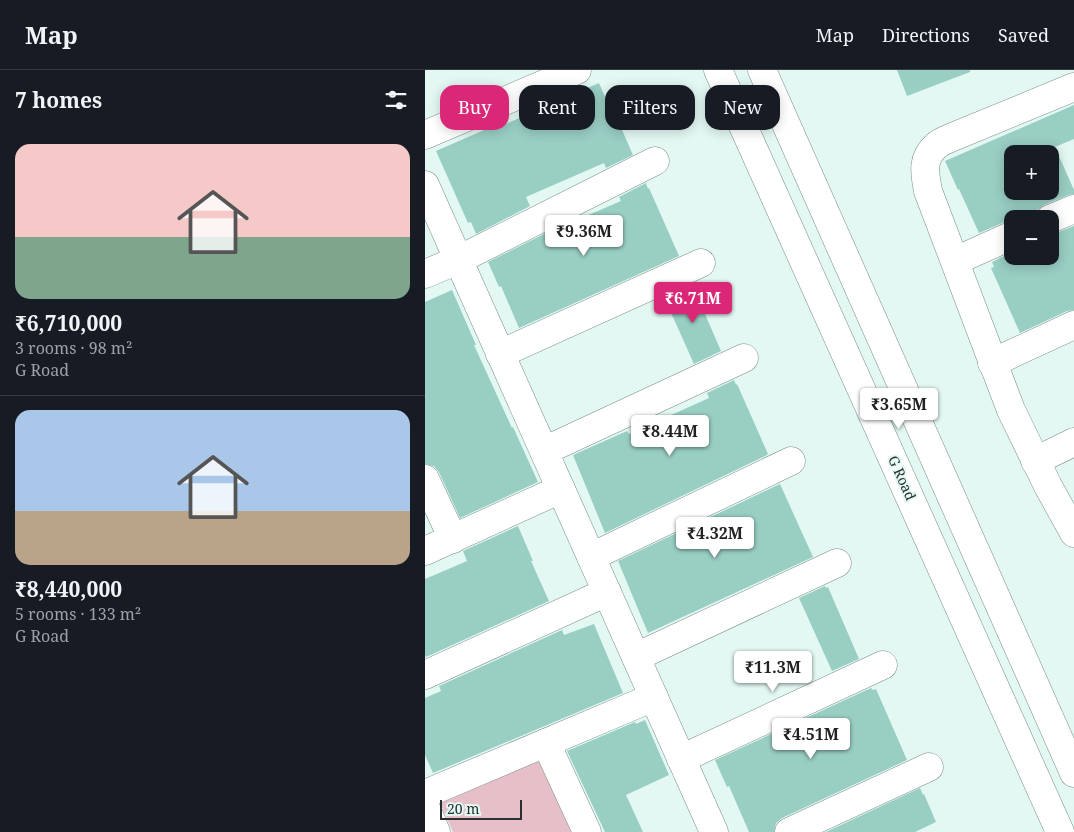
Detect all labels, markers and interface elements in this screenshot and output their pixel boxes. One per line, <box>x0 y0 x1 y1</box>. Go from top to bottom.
text: Map <box>25 18 78 51</box>
text: Map <box>816 23 854 47</box>
text: Directions <box>882 23 970 47</box>
text: Saved <box>998 23 1049 47</box>
chip: Buy <box>440 85 509 130</box>
chip: Rent <box>519 85 595 130</box>
chip: Filters <box>605 85 695 130</box>
chip: New <box>705 85 780 130</box>
text: 7 homes <box>15 86 102 114</box>
icon: filters <box>382 86 410 114</box>
map controls <box>1004 145 1059 265</box>
button: + <box>1004 145 1059 200</box>
icon: home <box>168 177 258 267</box>
button: − <box>1004 210 1059 265</box>
pin: ₹9.36M <box>543 214 625 257</box>
text: ₹9.36M <box>556 220 612 242</box>
pin: ₹6.71M <box>652 282 734 324</box>
text: ₹6.71M <box>665 287 721 309</box>
text: ₹6,710,000 <box>15 309 122 337</box>
text: 3 rooms · 98 m² <box>15 337 132 359</box>
text: G Road <box>15 359 69 381</box>
pin: ₹3.65M <box>858 388 940 430</box>
text: ₹3.65M <box>871 393 927 415</box>
pin: ₹8.44M <box>629 414 711 457</box>
text: ₹8.44M <box>642 420 698 442</box>
icon: home <box>168 442 258 532</box>
street label: G Road <box>884 452 921 504</box>
pin: ₹4.32M <box>674 516 756 559</box>
text: ₹4.32M <box>687 522 743 544</box>
text: ₹8,440,000 <box>15 575 122 603</box>
text: 5 rooms · 133 m² <box>15 603 141 625</box>
text: G Road <box>15 625 69 647</box>
pin: ₹11.3M <box>732 650 814 693</box>
text: ₹11.3M <box>745 656 801 678</box>
pin: ₹4.51M <box>770 718 852 760</box>
text: ₹4.51M <box>783 723 839 745</box>
scale bar <box>440 797 523 820</box>
text: 20 m <box>447 799 480 818</box>

